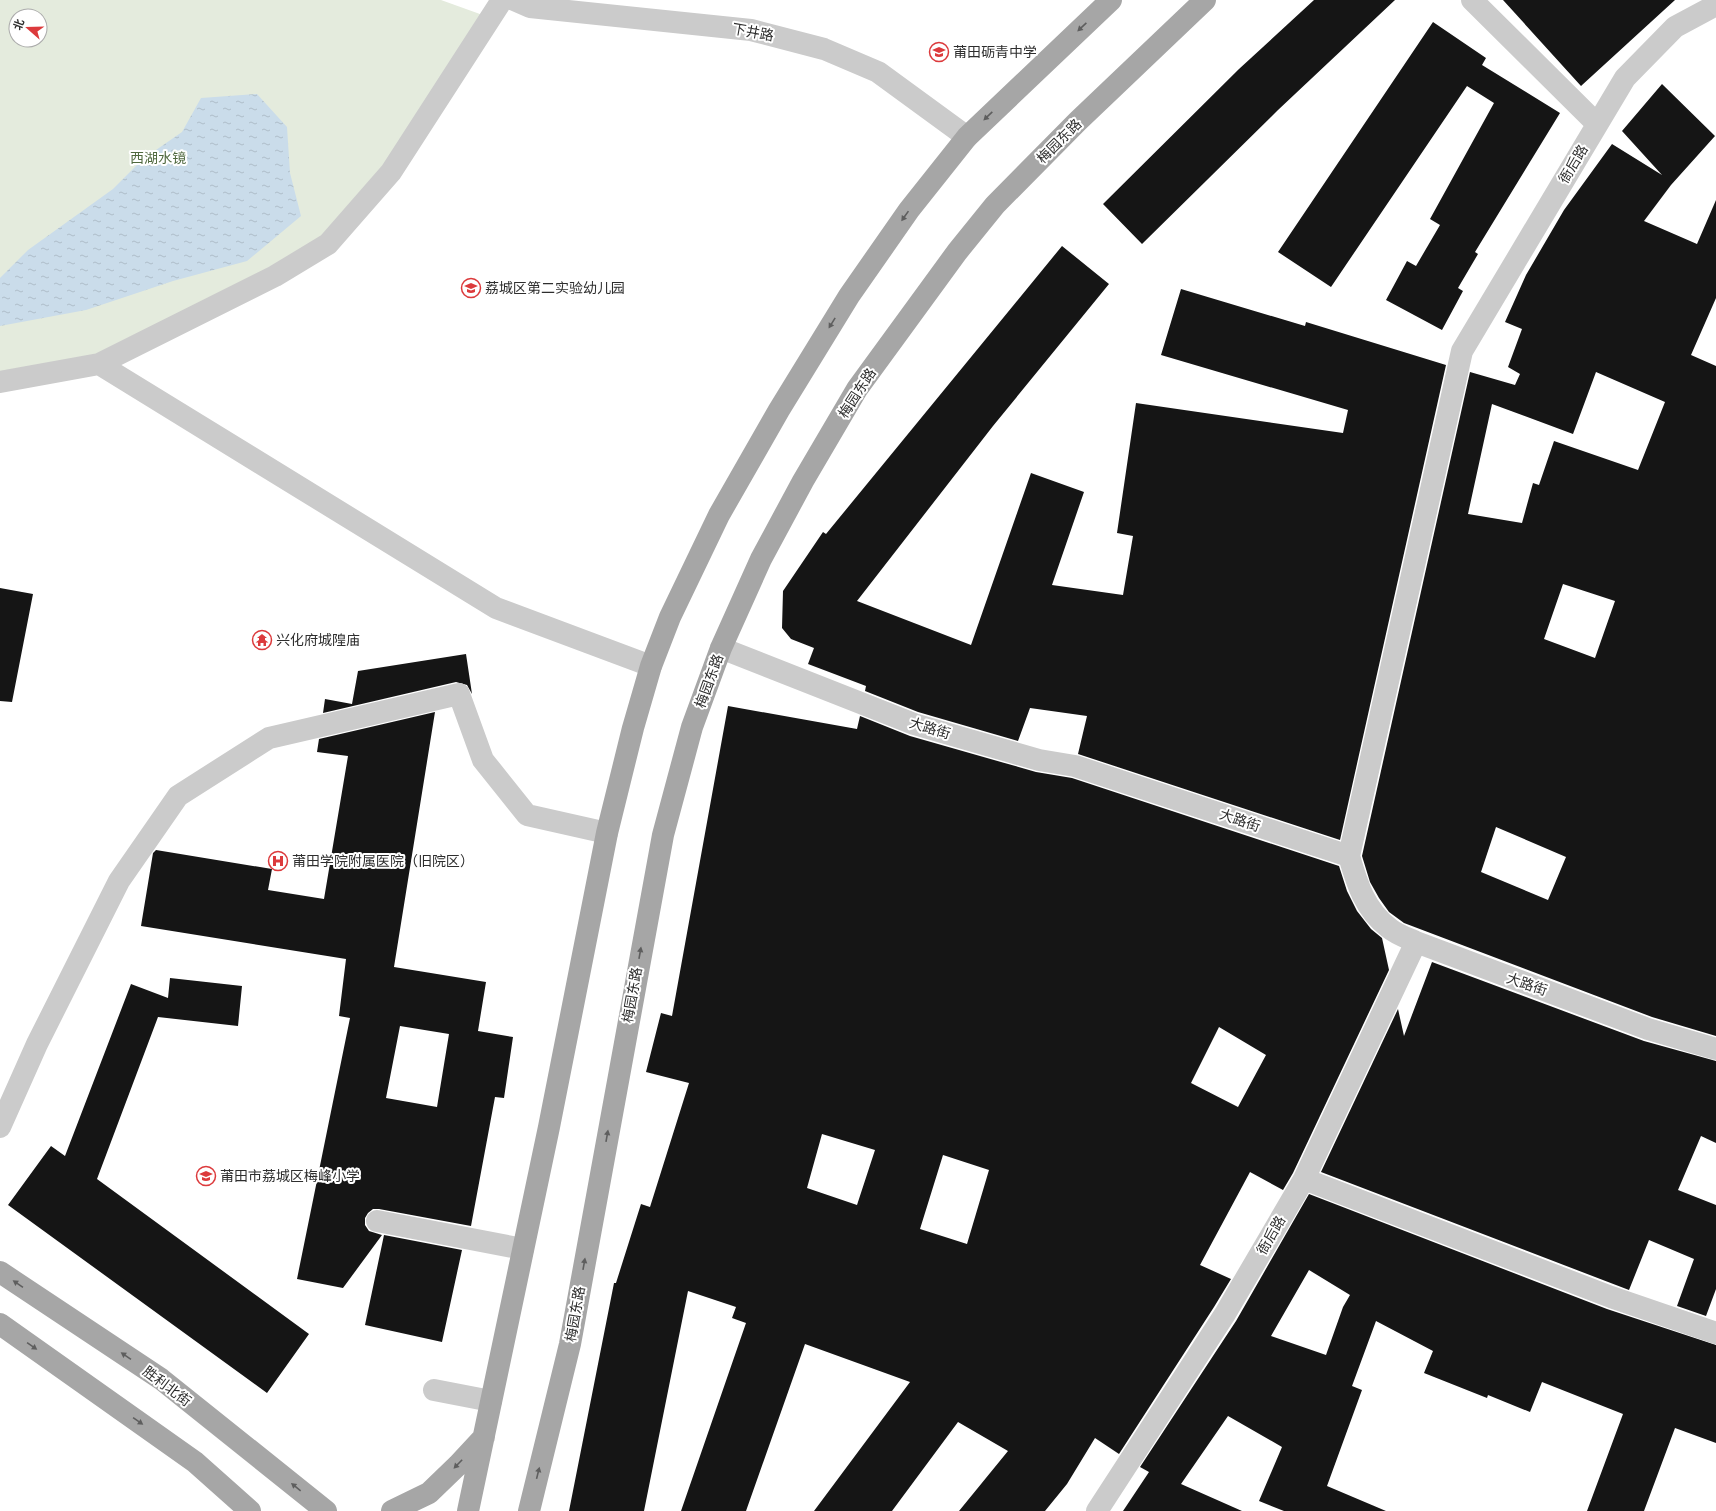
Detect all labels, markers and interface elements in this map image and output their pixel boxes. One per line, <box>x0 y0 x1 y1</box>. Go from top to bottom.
north arrow <box>8 8 48 48</box>
text: 北 <box>9 17 27 32</box>
street label: 下井路 <box>731 19 775 45</box>
one-way arrow <box>1077 22 1087 31</box>
school or university icon: 莆田砺青中学 <box>928 41 950 63</box>
place label: 莆田砺青中学 <box>953 42 1037 61</box>
one-way arrow <box>983 111 993 121</box>
street label: 梅园东路 <box>1032 114 1085 167</box>
street label: 衙后路 <box>1554 141 1592 187</box>
park label: 西湖水镜 <box>130 148 186 167</box>
one-way arrow <box>901 211 909 221</box>
school or university icon: 荔城区第二实验幼儿园 <box>460 277 482 299</box>
place label: 荔城区第二实验幼儿园 <box>485 278 625 297</box>
one-way arrow <box>828 318 836 329</box>
street label: 梅园东路 <box>833 364 880 421</box>
temple icon: 兴化府城隍庙 <box>251 629 273 651</box>
place label: 兴化府城隍庙 <box>276 630 360 649</box>
street label: 梅园东路 <box>690 651 727 710</box>
street label: 大路街 <box>907 712 953 743</box>
street label: 大路街 <box>1217 804 1263 835</box>
hospital icon: 莆田学院附属医院（旧院区） <box>267 850 289 872</box>
place label: 莆田学院附属医院（旧院区） <box>292 851 474 870</box>
one-way arrow <box>637 947 643 959</box>
street label: 梅园东路 <box>617 966 646 1024</box>
street label: 大路街 <box>1504 968 1550 999</box>
one-way arrow <box>604 1130 610 1142</box>
school or university icon: 莆田市荔城区梅峰小学 <box>195 1165 217 1187</box>
place label: 莆田市荔城区梅峰小学 <box>220 1166 360 1185</box>
street label: 衙后路 <box>1252 1212 1289 1258</box>
one-way arrow <box>581 1258 587 1270</box>
one-way arrow <box>13 1280 23 1288</box>
street label: 梅园东路 <box>560 1285 589 1343</box>
one-way arrow <box>27 1342 37 1350</box>
one-way arrow <box>121 1352 132 1360</box>
street label: 胜利北街 <box>139 1361 195 1410</box>
one-way arrow <box>133 1417 143 1425</box>
one-way arrow <box>454 1459 463 1469</box>
one-way arrow <box>535 1467 541 1479</box>
one-way arrow <box>290 1482 301 1491</box>

